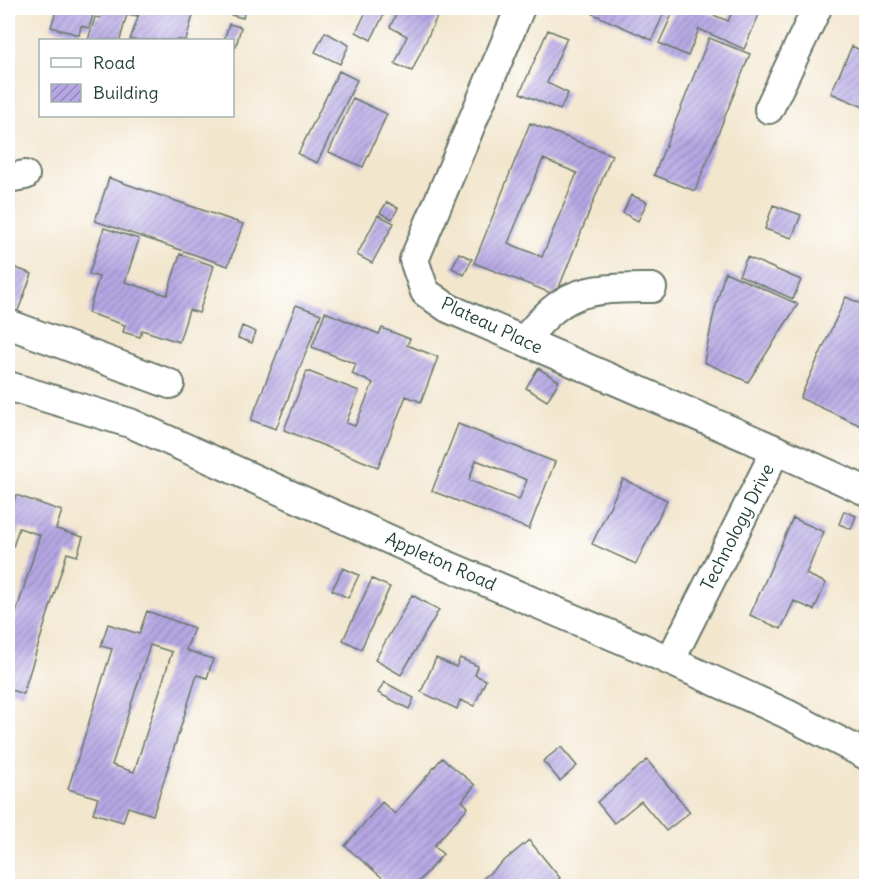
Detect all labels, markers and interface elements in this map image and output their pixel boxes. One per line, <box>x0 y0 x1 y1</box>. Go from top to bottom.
legend <box>39 39 234 117</box>
text: Road <box>93 51 136 74</box>
text: Building <box>93 81 158 104</box>
street label: Plateau Place <box>438 291 546 359</box>
street label: Technology Drive <box>695 460 779 594</box>
street label: Appleton Road <box>382 526 500 596</box>

